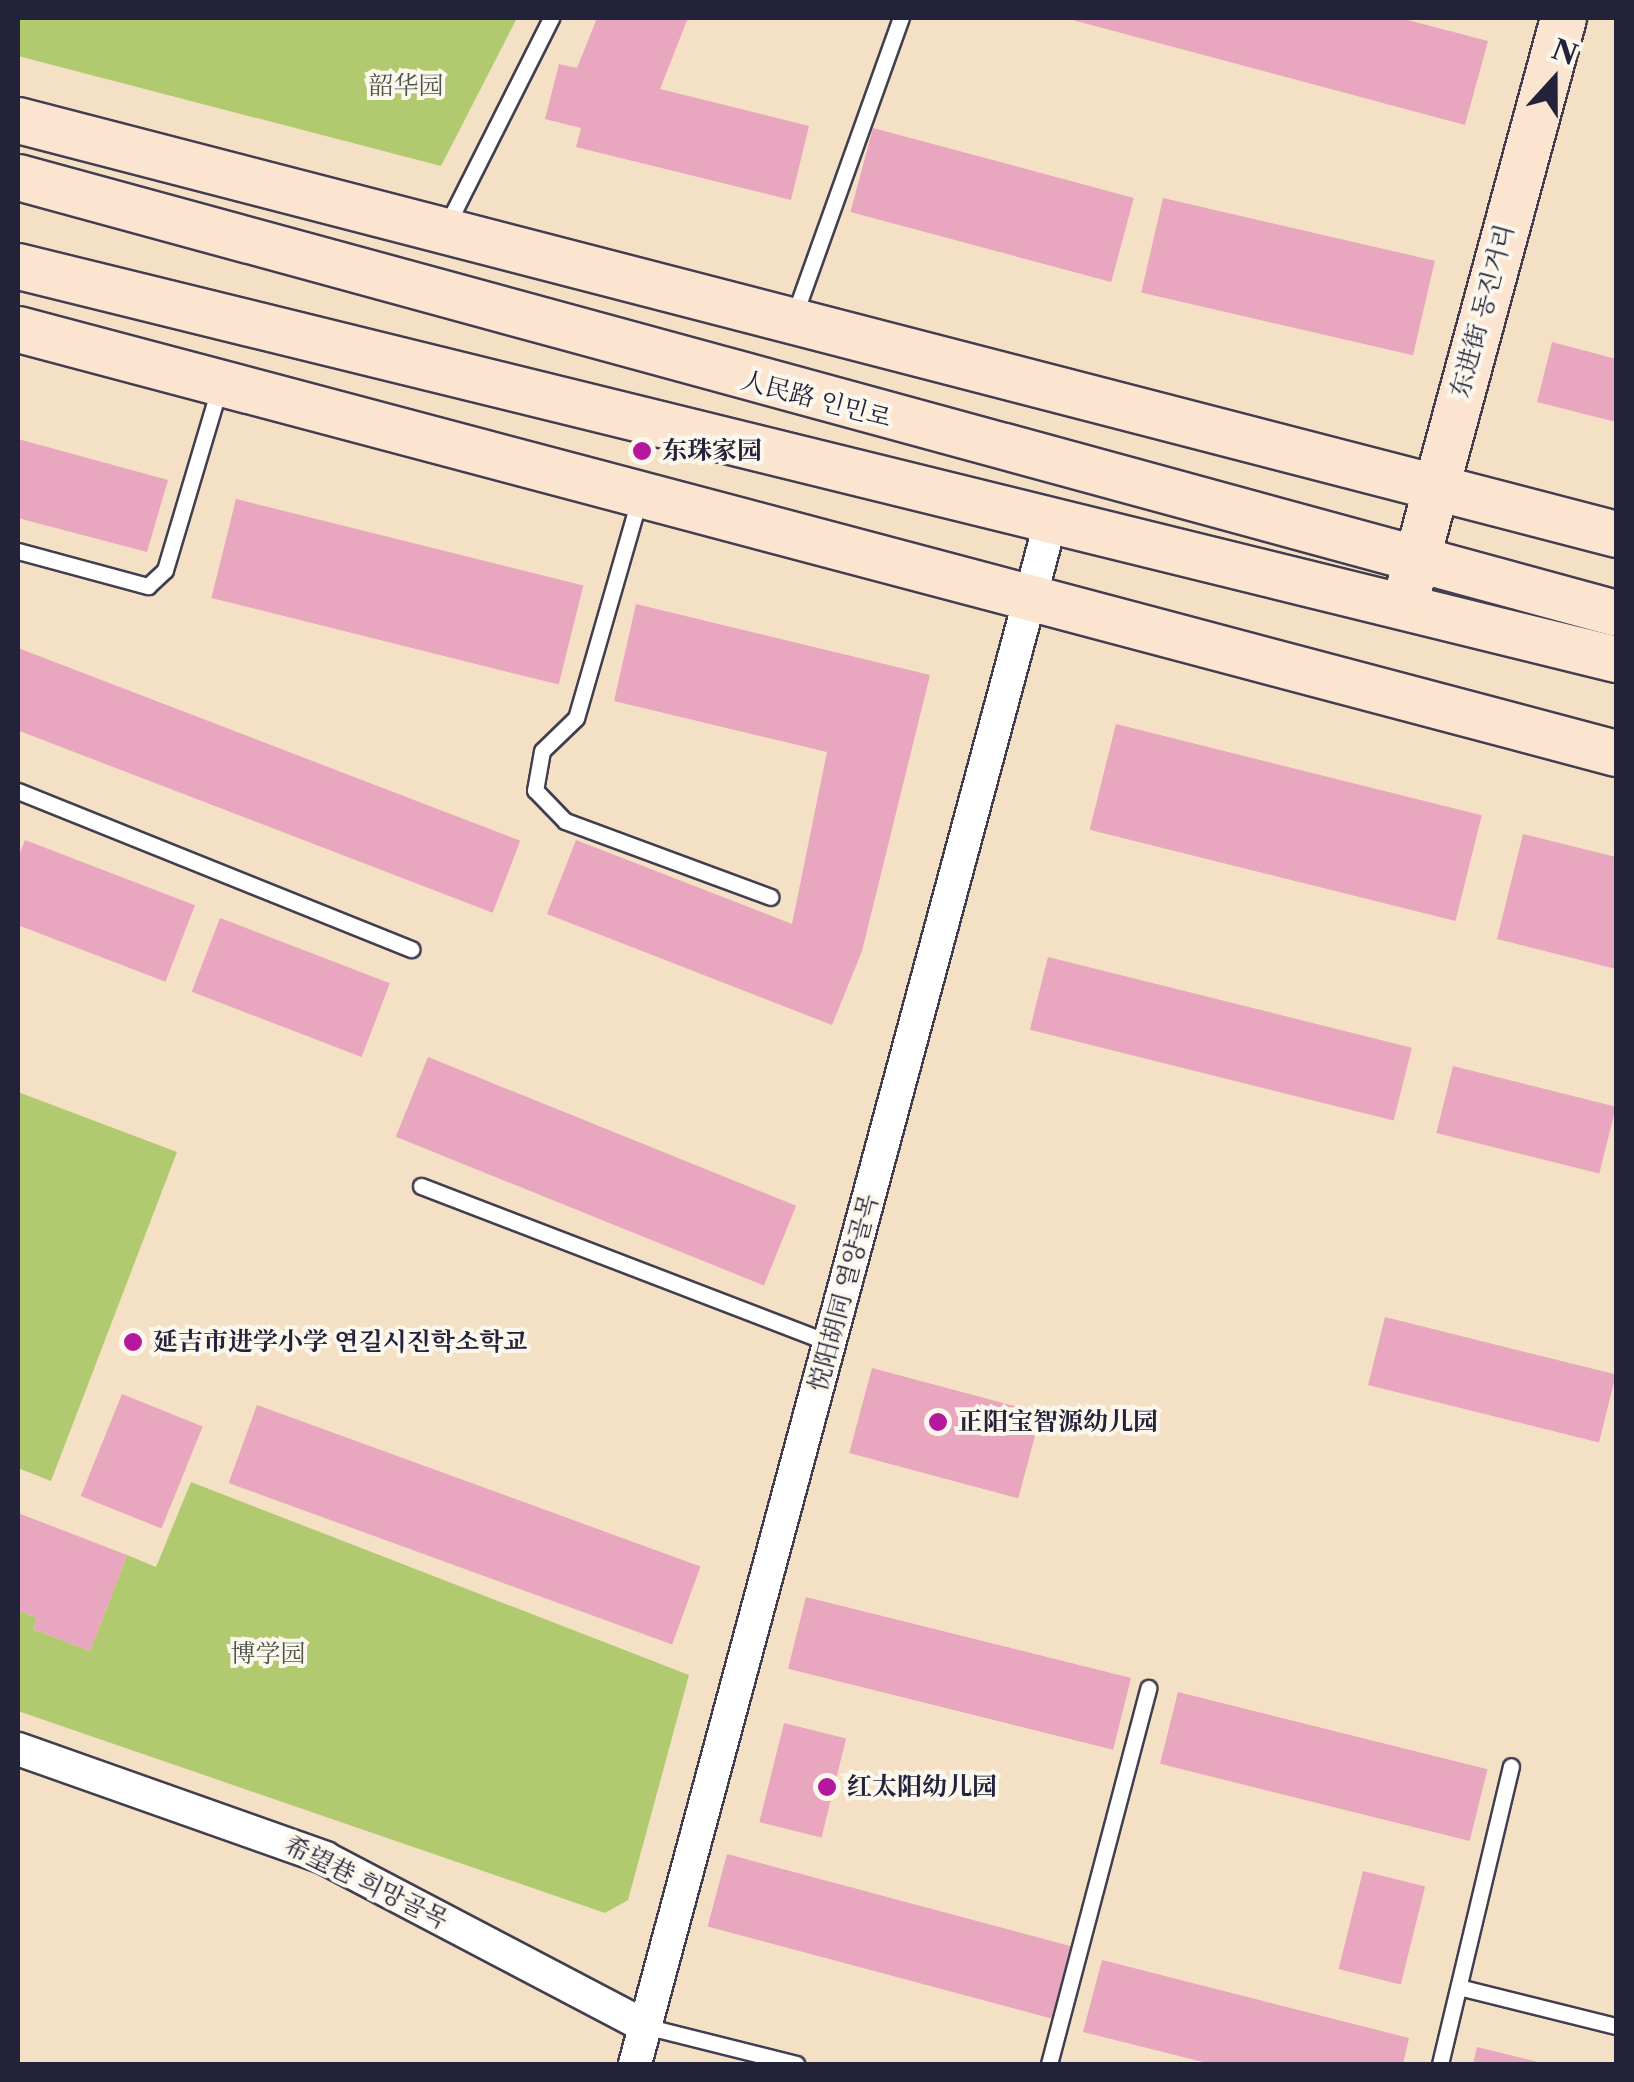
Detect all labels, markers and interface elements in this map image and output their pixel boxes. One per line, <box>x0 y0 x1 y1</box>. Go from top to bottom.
north arrow <box>1504 30 1604 130</box>
text: N <box>1547 32 1582 72</box>
park label: 韶华园 <box>369 71 443 101</box>
street label: 东进街 동진거리 <box>1445 221 1521 401</box>
street label: 人民路 인민로 <box>738 366 894 434</box>
place label: 东珠家园 <box>662 436 762 466</box>
marker: 东珠家园 <box>631 440 653 462</box>
street label: 悦阳胡同 열양골목 <box>803 1191 885 1395</box>
place label: 延吉市进学小学 연길시진학소학교 <box>153 1327 527 1357</box>
marker: 延吉市进学小学 연길시진학소학교 <box>122 1331 144 1353</box>
place label: 正阳宝智源幼儿园 <box>958 1407 1158 1437</box>
marker: 正阳宝智源幼儿园 <box>927 1411 949 1433</box>
park label: 博学园 <box>231 1639 305 1669</box>
place label: 红太阳幼儿园 <box>847 1772 997 1802</box>
marker: 红太阳幼儿园 <box>816 1776 838 1798</box>
street label: 希望巷 희망골목 <box>279 1830 453 1936</box>

